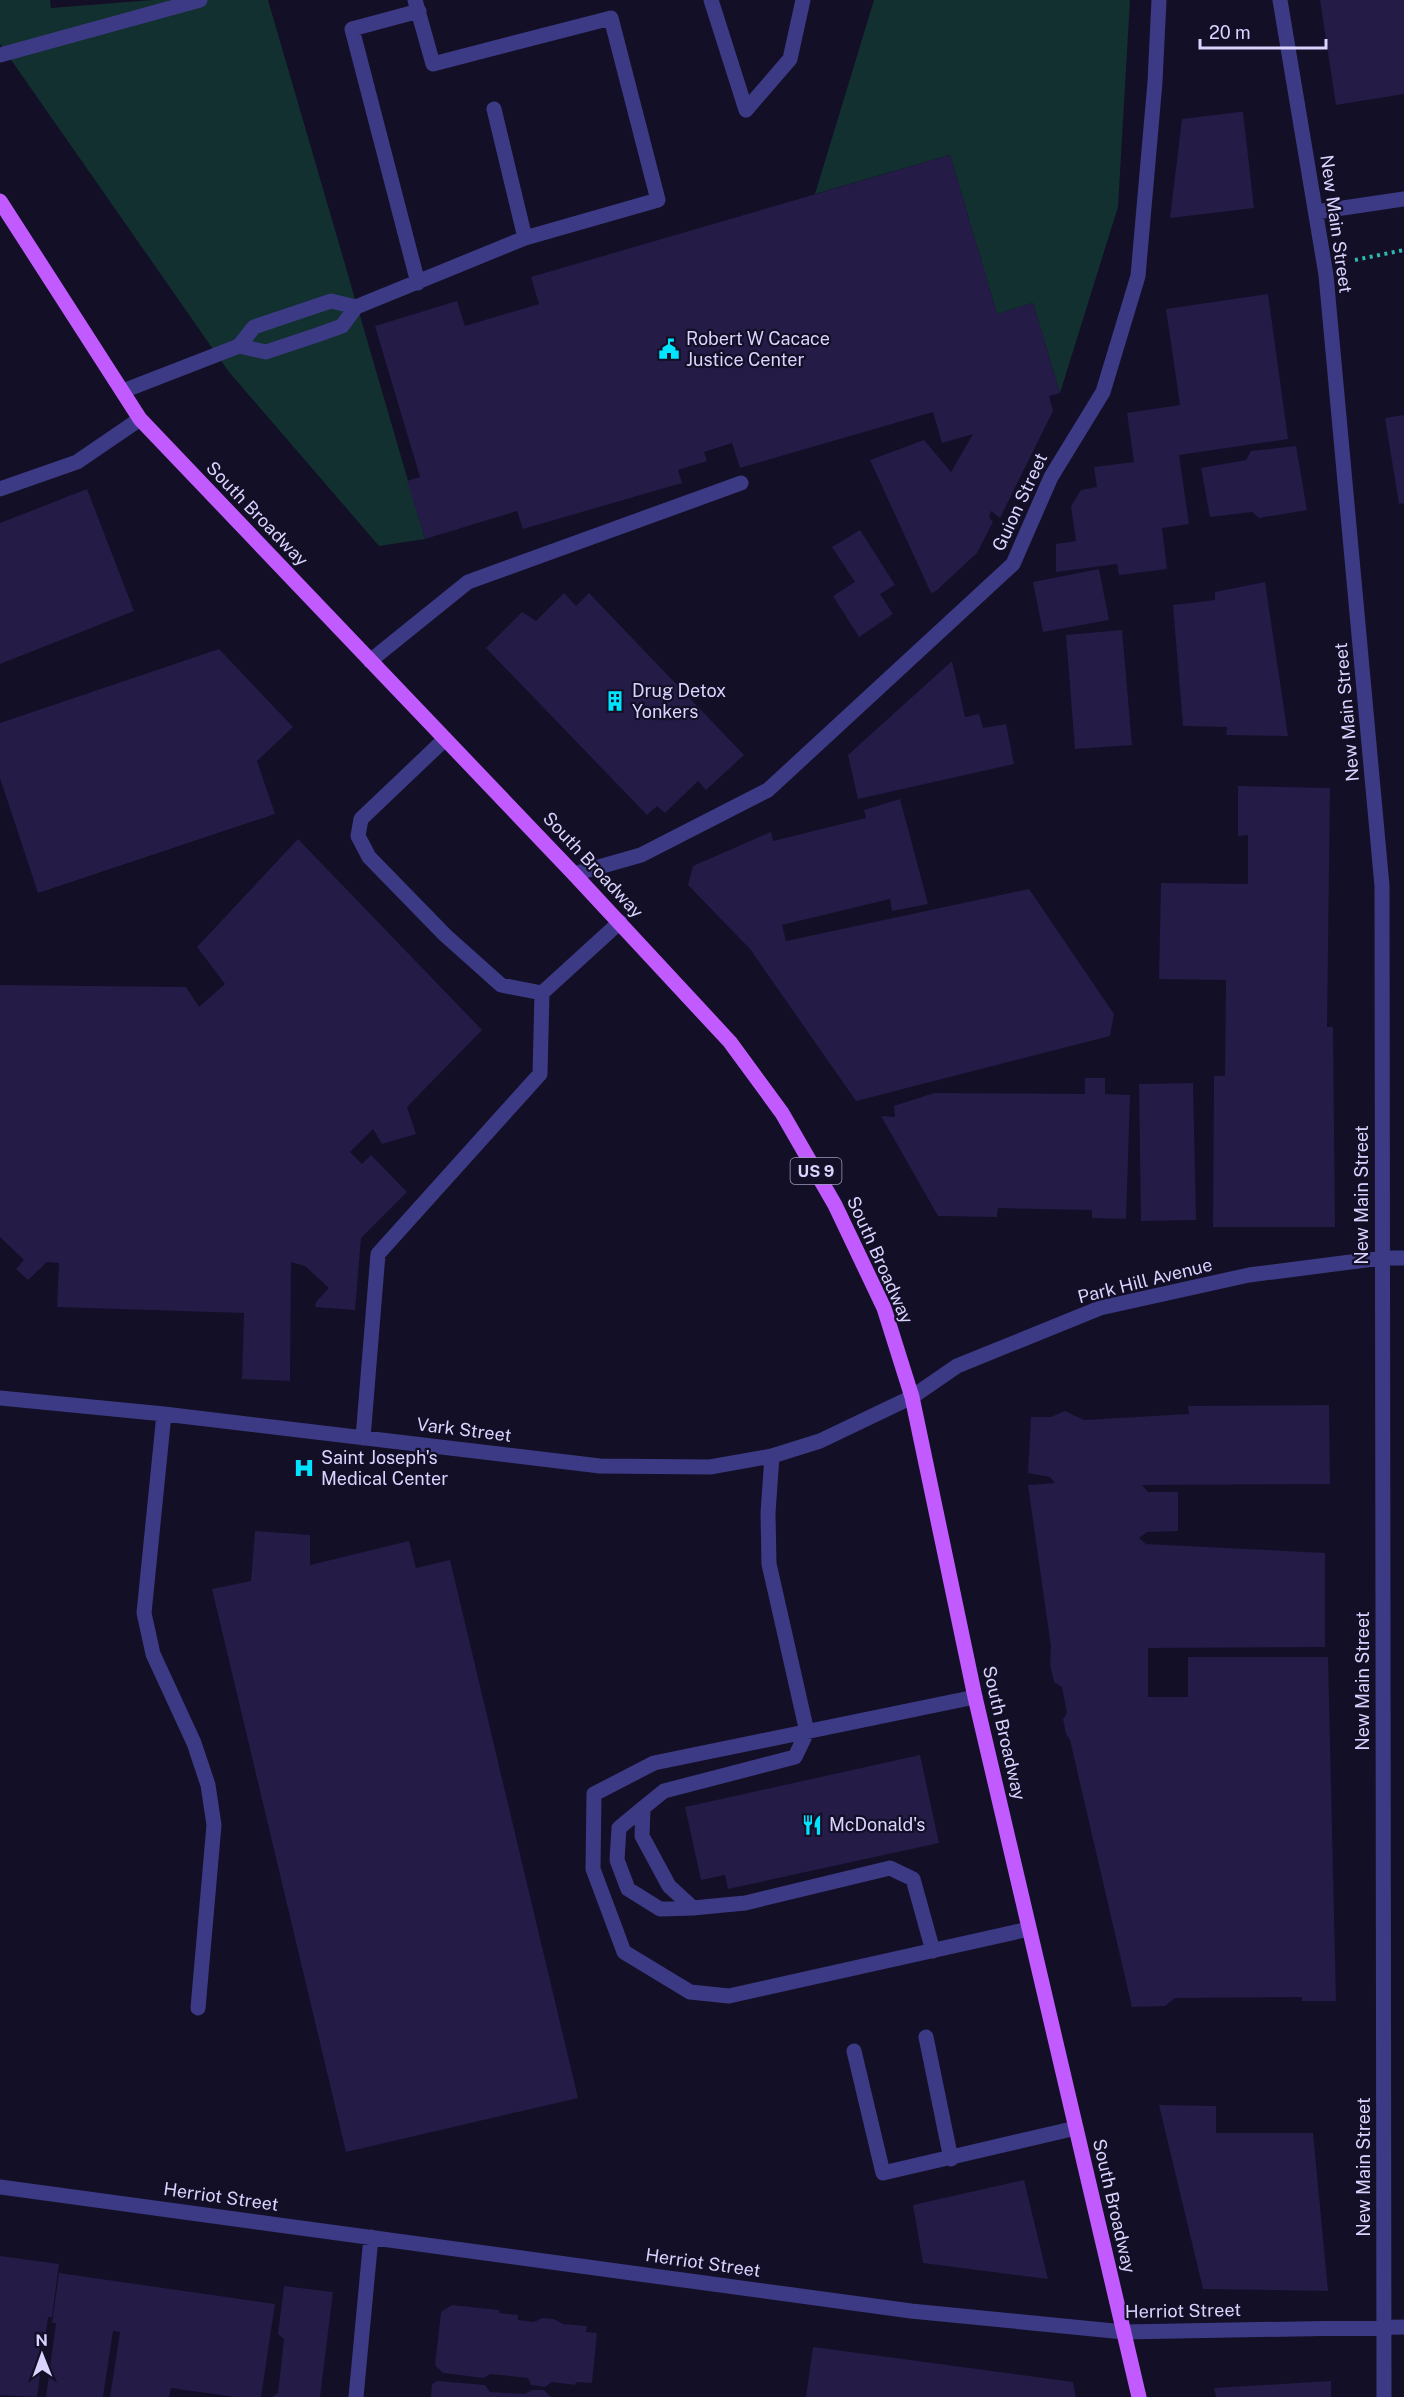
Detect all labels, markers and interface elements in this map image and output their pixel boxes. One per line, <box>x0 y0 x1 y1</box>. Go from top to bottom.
scale bar <box>1200 12 1326 50</box>
text: 20 m <box>1209 22 1251 43</box>
street label: New Main Street <box>1316 153 1357 295</box>
place label: Robert W Cacace Justice Center <box>686 328 830 370</box>
public building icon: Robert W Cacace Justice Center <box>657 337 681 361</box>
street label: Guion Street <box>988 449 1051 554</box>
street label: South Broadway <box>202 457 313 571</box>
street label: New Main Street <box>1330 642 1363 783</box>
place label: Drug Detox Yonkers <box>632 680 726 722</box>
building icon: Drug Detox Yonkers <box>603 689 627 713</box>
street label: South Broadway <box>539 807 648 922</box>
street label: New Main Street <box>1351 1125 1372 1265</box>
road number: US 9 <box>790 1158 842 1184</box>
street label: South Broadway <box>843 1193 918 1327</box>
street label: Park Hill Avenue <box>1075 1254 1214 1307</box>
street label: Vark Street <box>415 1413 513 1446</box>
place label: Saint Joseph's Medical Center <box>321 1447 448 1489</box>
hospital icon: Saint Joseph's Medical Center <box>292 1456 316 1480</box>
street label: New Main Street <box>1352 1611 1373 1751</box>
street label: South Broadway <box>979 1664 1030 1802</box>
restaurant icon: McDonald's <box>800 1813 824 1837</box>
place label: McDonald's <box>829 1814 925 1835</box>
street label: New Main Street <box>1353 2097 1374 2237</box>
street label: South Broadway <box>1089 2137 1140 2275</box>
street label: Herriot Street <box>162 2178 280 2215</box>
street label: Herriot Street <box>644 2244 762 2281</box>
street label: Herriot Street <box>1125 2299 1241 2322</box>
north arrow <box>12 2325 72 2385</box>
text: N <box>35 2331 48 2350</box>

